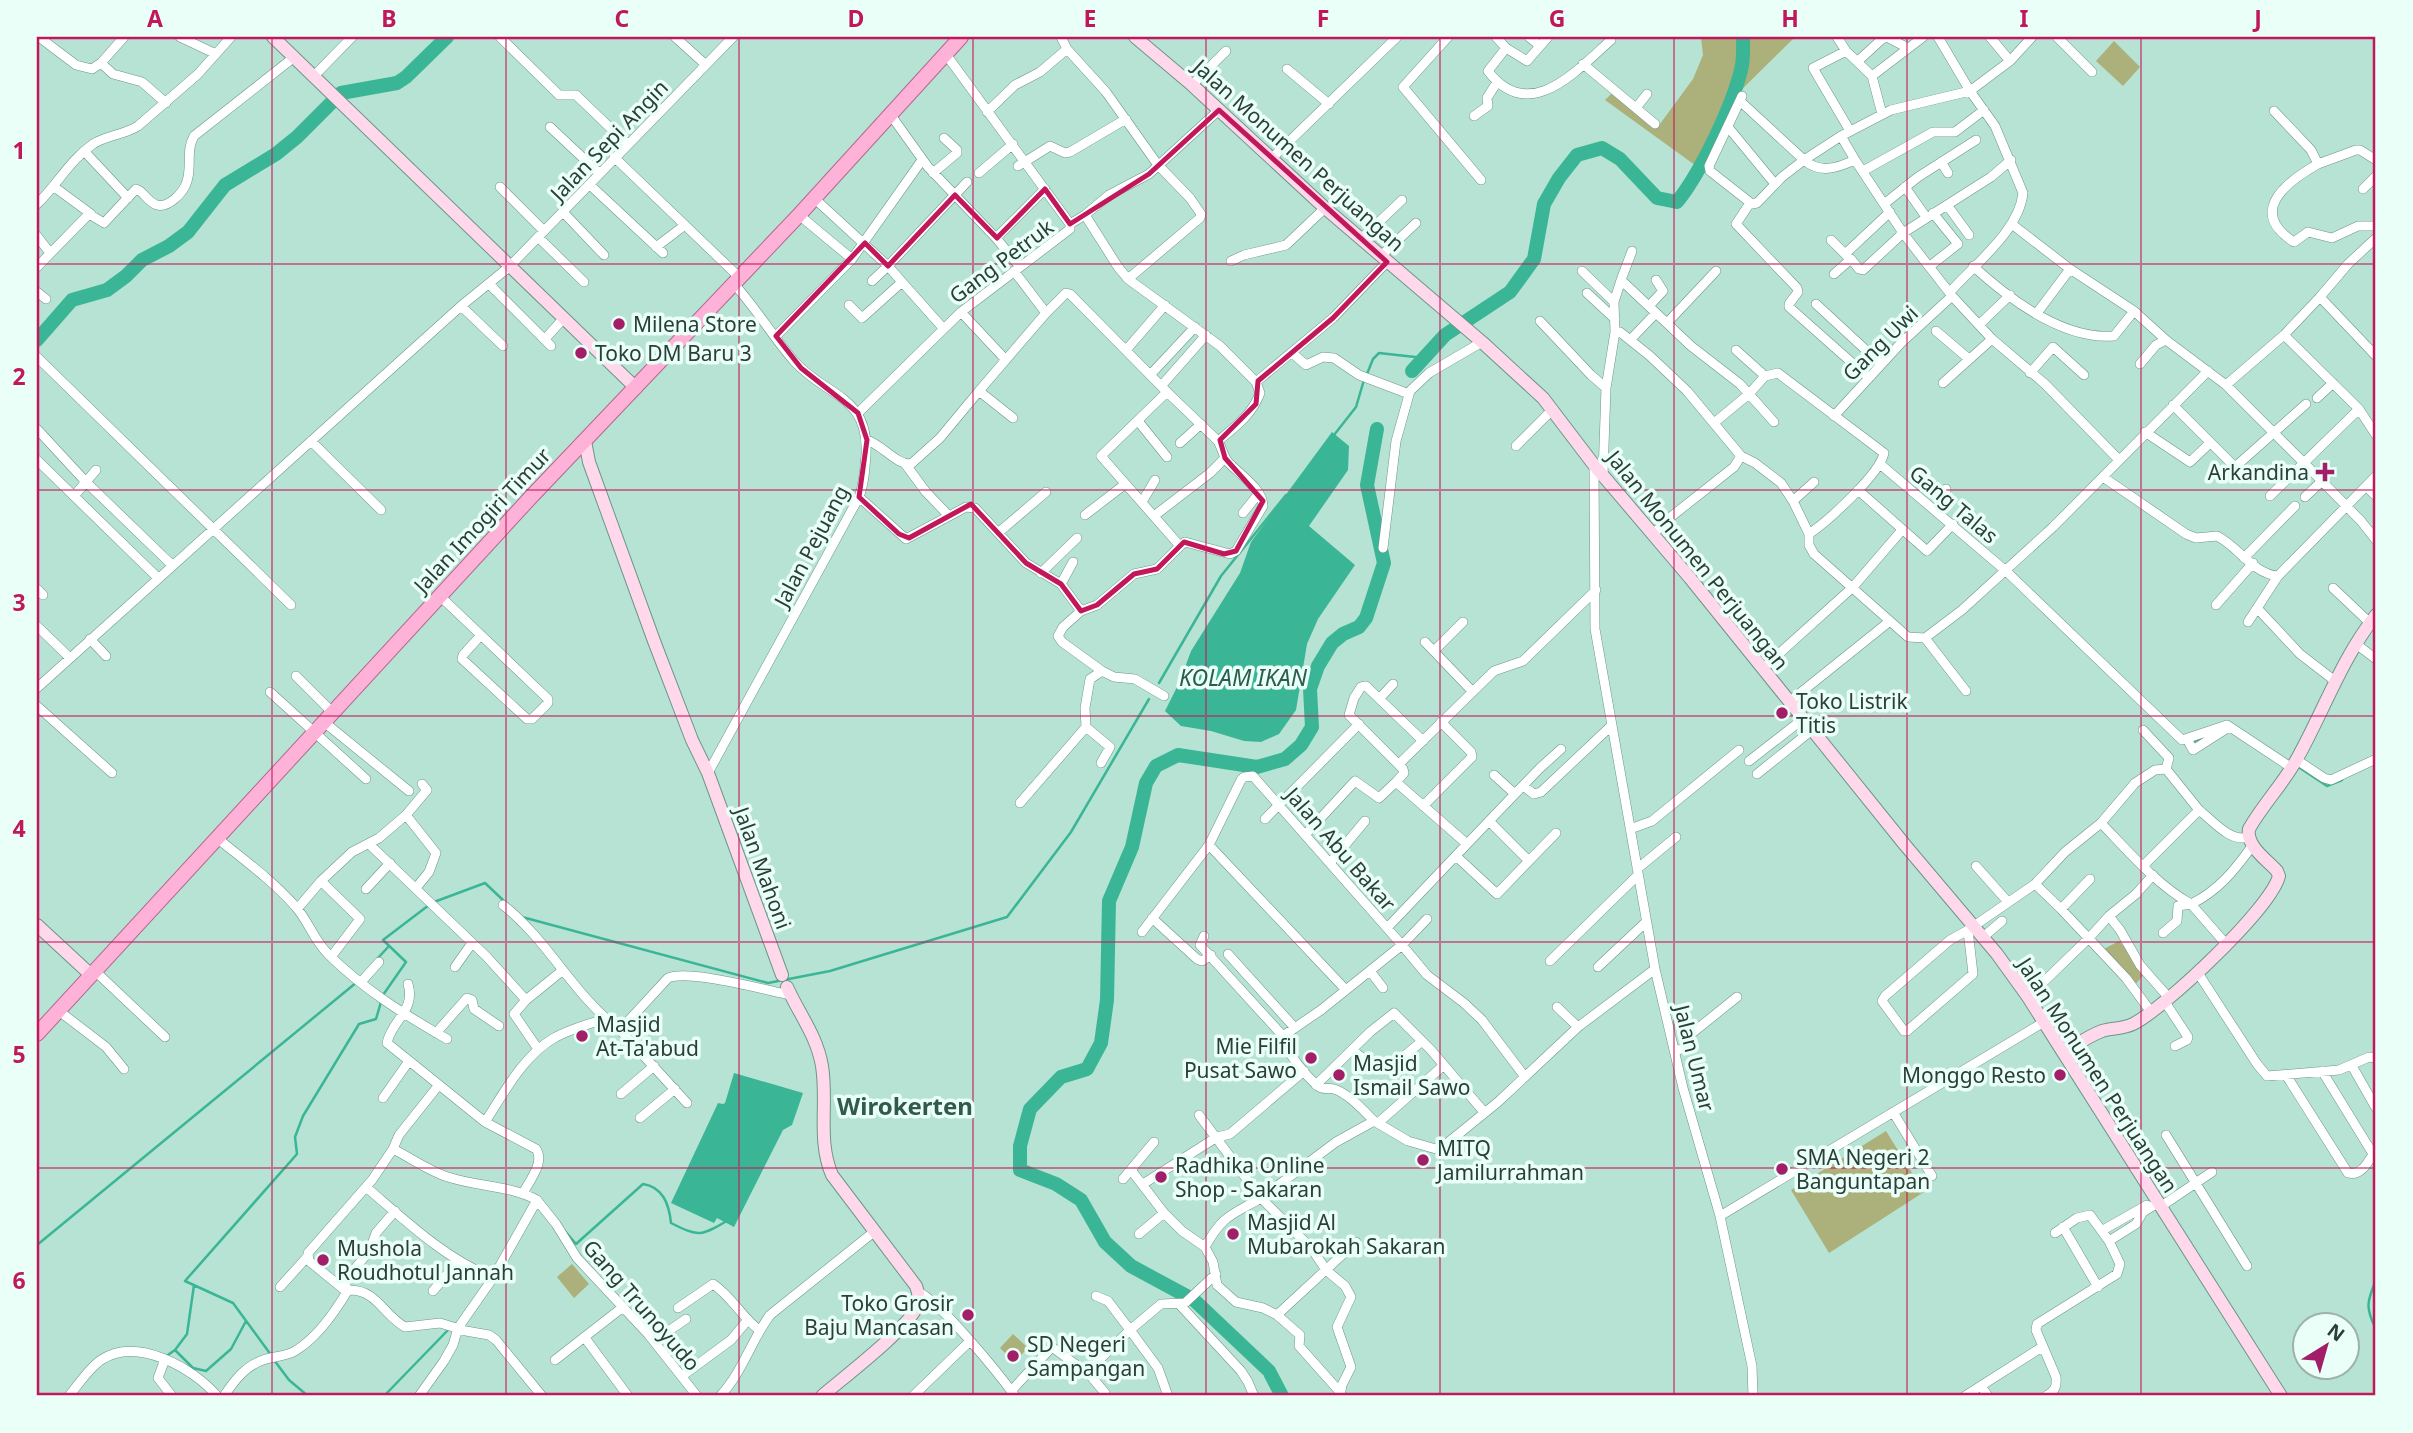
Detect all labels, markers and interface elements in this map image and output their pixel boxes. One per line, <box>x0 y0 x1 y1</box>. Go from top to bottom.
text: A <box>147 2 163 34</box>
text: B <box>381 2 397 34</box>
text: C <box>615 2 630 34</box>
text: D <box>848 2 864 34</box>
text: E <box>1084 2 1096 34</box>
text: F <box>1317 2 1329 34</box>
text: G <box>1549 2 1565 34</box>
text: H <box>1781 2 1799 34</box>
text: I <box>2020 2 2029 34</box>
text: J <box>2252 2 2262 34</box>
street label: Jalan Monumen Perjuangan <box>1186 51 1410 257</box>
street label: Jalan Sepi Angin <box>543 73 674 208</box>
text: 1 <box>12 134 26 166</box>
street label: Gang Petruk <box>943 212 1059 309</box>
street label: Gang Uwi <box>1836 299 1924 387</box>
place label: Milena Store <box>633 310 757 338</box>
marker: Milena Store <box>611 316 627 332</box>
place label: Toko DM Baru 3 <box>595 339 752 367</box>
marker: Toko DM Baru 3 <box>573 345 589 361</box>
text: 2 <box>12 360 26 392</box>
street label: Jalan Imogiri Timur <box>406 441 557 600</box>
street label: Jalan Monumen Perjuangan <box>1599 443 1795 676</box>
place label: Arkandina <box>2208 458 2309 486</box>
street label: Gang Talas <box>1904 459 2004 549</box>
marker: Arkandina <box>2315 462 2335 482</box>
street label: Jalan Pejuang <box>766 480 855 613</box>
text: 3 <box>12 586 26 618</box>
water label: KOLAM IKAN <box>1179 661 1308 693</box>
place label: Toko Listrik Titis <box>1796 687 1908 739</box>
marker: Toko Listrik Titis <box>1774 705 1790 721</box>
street label: Jalan Abu Bakar <box>1278 780 1403 917</box>
street label: Jalan Mahoni <box>727 801 798 933</box>
text: 4 <box>12 812 26 844</box>
street label: Jalan Monumen Perjuangan <box>2010 950 2185 1198</box>
street label: Jalan Umar <box>1668 1000 1722 1114</box>
place label: Masjid At-Ta'abud <box>596 1010 699 1062</box>
marker: Masjid At-Ta'abud <box>574 1028 590 1044</box>
place label: Mie Filfil Pusat Sawo <box>1184 1032 1297 1084</box>
text: 5 <box>12 1038 26 1070</box>
place label: Masjid Ismail Sawo <box>1353 1049 1470 1101</box>
marker: Mie Filfil Pusat Sawo <box>1303 1050 1319 1066</box>
place label: Monggo Resto <box>1902 1061 2046 1089</box>
marker: Masjid Ismail Sawo <box>1331 1067 1347 1083</box>
marker: Monggo Resto <box>2052 1067 2068 1083</box>
district label: Wirokerten <box>837 1089 973 1122</box>
place label: MITQ Jamilurrahman <box>1435 1134 1584 1186</box>
place label: SMA Negeri 2 Banguntapan <box>1796 1143 1930 1195</box>
place label: Radhika Online Shop - Sakaran <box>1175 1151 1325 1203</box>
marker: MITQ Jamilurrahman <box>1415 1152 1431 1168</box>
marker: SMA Negeri 2 Banguntapan <box>1774 1161 1790 1177</box>
marker: Radhika Online Shop - Sakaran <box>1153 1169 1169 1185</box>
place label: Masjid Al Mubarokah Sakaran <box>1247 1208 1445 1260</box>
marker: Masjid Al Mubarokah Sakaran <box>1225 1226 1241 1242</box>
street label: Gang Trunoyudo <box>577 1233 707 1377</box>
place label: Mushola Roudhotul Jannah <box>337 1234 514 1286</box>
marker: Mushola Roudhotul Jannah <box>315 1252 331 1268</box>
text: 6 <box>12 1264 26 1296</box>
place label: Toko Grosir Baju Mancasan <box>804 1289 954 1341</box>
marker: Toko Grosir Baju Mancasan <box>960 1307 976 1323</box>
north arrow <box>2290 1310 2360 1380</box>
text: N <box>2322 1317 2350 1347</box>
place label: SD Negeri Sampangan <box>1027 1330 1145 1382</box>
marker: SD Negeri Sampangan <box>1005 1348 1021 1364</box>

